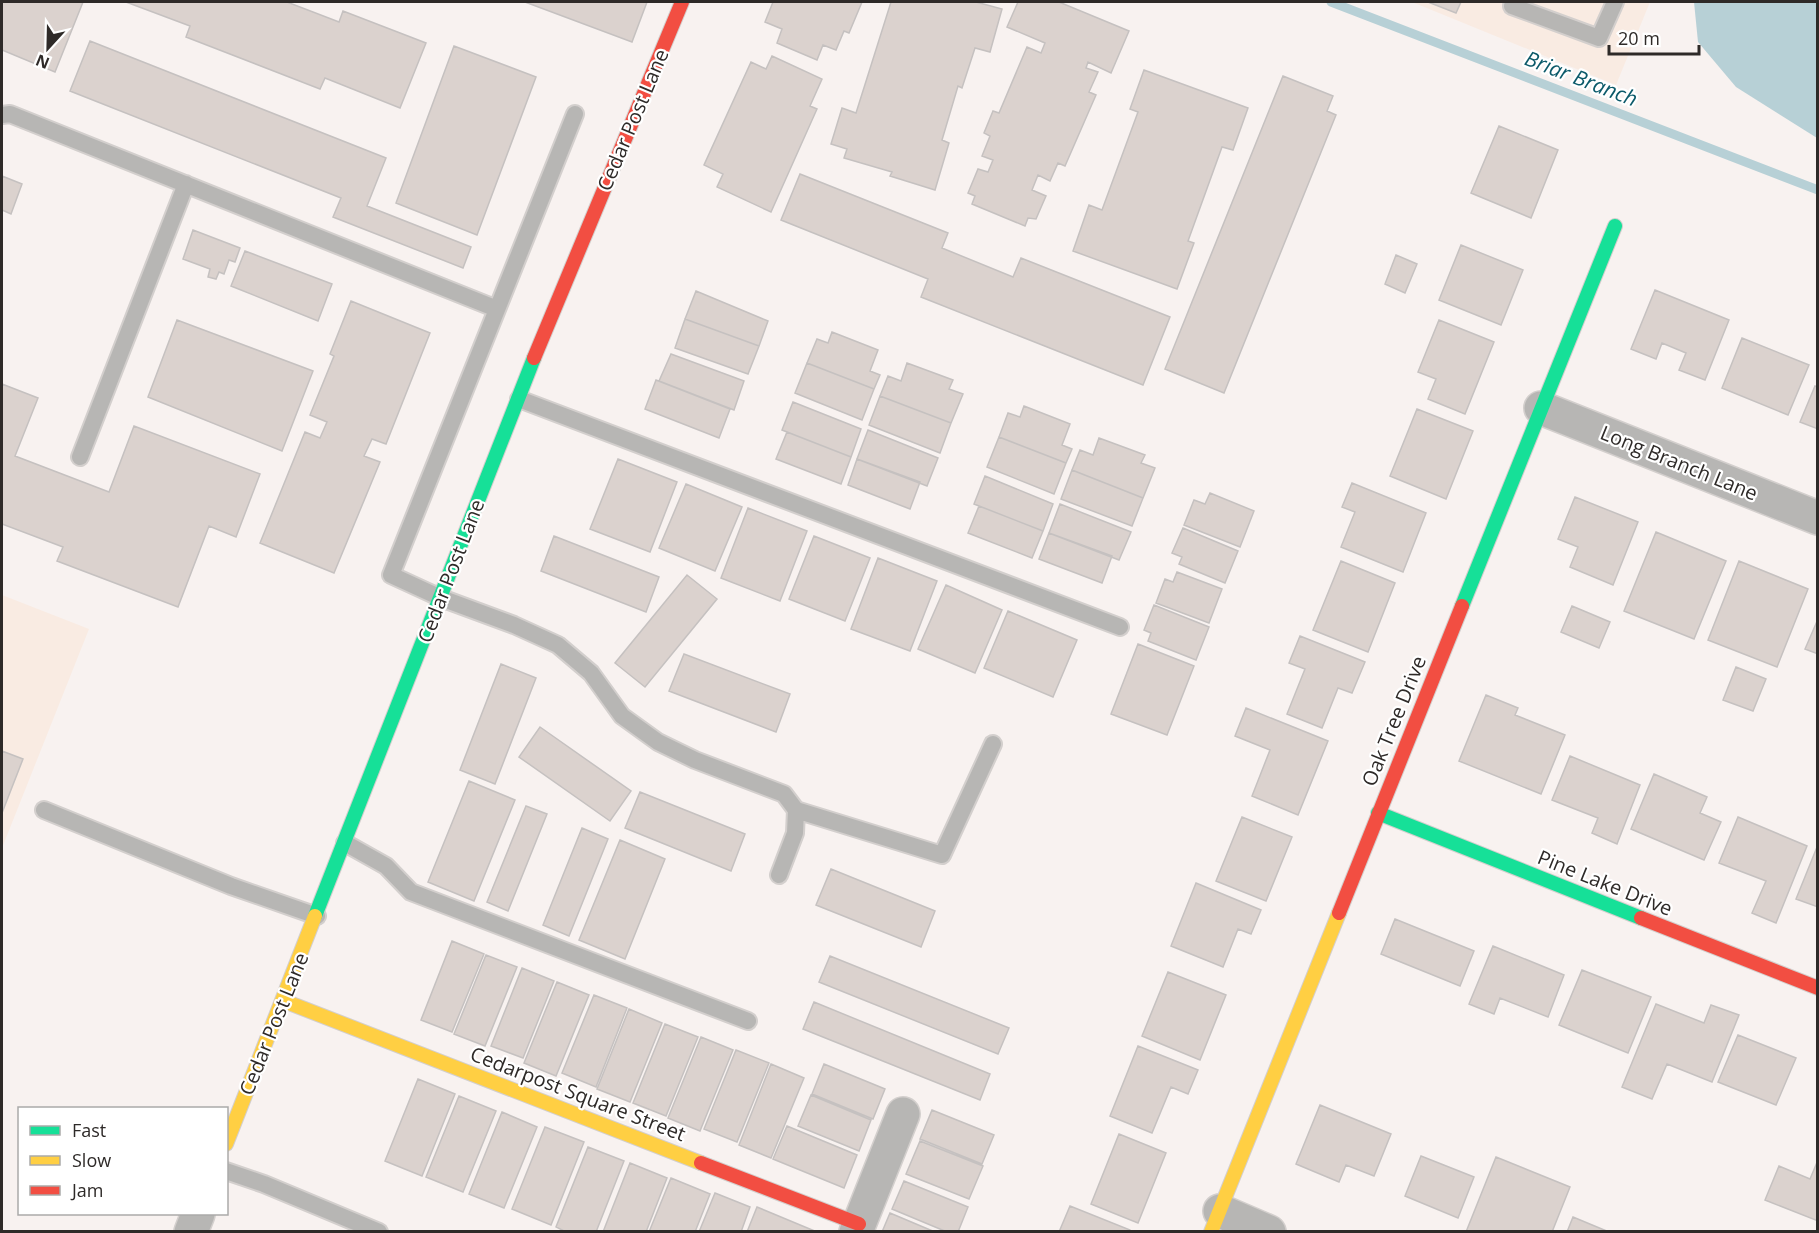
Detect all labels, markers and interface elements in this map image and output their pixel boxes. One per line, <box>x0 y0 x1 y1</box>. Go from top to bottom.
north arrow <box>18 18 78 78</box>
scale bar <box>1609 18 1699 56</box>
text: 20 m <box>1618 26 1660 50</box>
water label: Briar Branch <box>1521 44 1642 112</box>
street label: Cedar Post Lane <box>591 45 675 195</box>
text: N <box>32 49 53 75</box>
street label: Long Branch Lane <box>1597 419 1762 506</box>
street label: Cedar Post Lane <box>411 495 490 646</box>
street label: Oak Tree Drive <box>1355 652 1432 790</box>
street label: Pine Lake Drive <box>1534 843 1677 922</box>
street label: Cedar Post Lane <box>233 949 314 1099</box>
street label: Cedarpost Square Street <box>467 1040 690 1147</box>
legend <box>18 1107 228 1215</box>
text: Fast <box>72 1118 106 1142</box>
text: Slow <box>72 1148 111 1172</box>
text: Jam <box>70 1178 104 1202</box>

